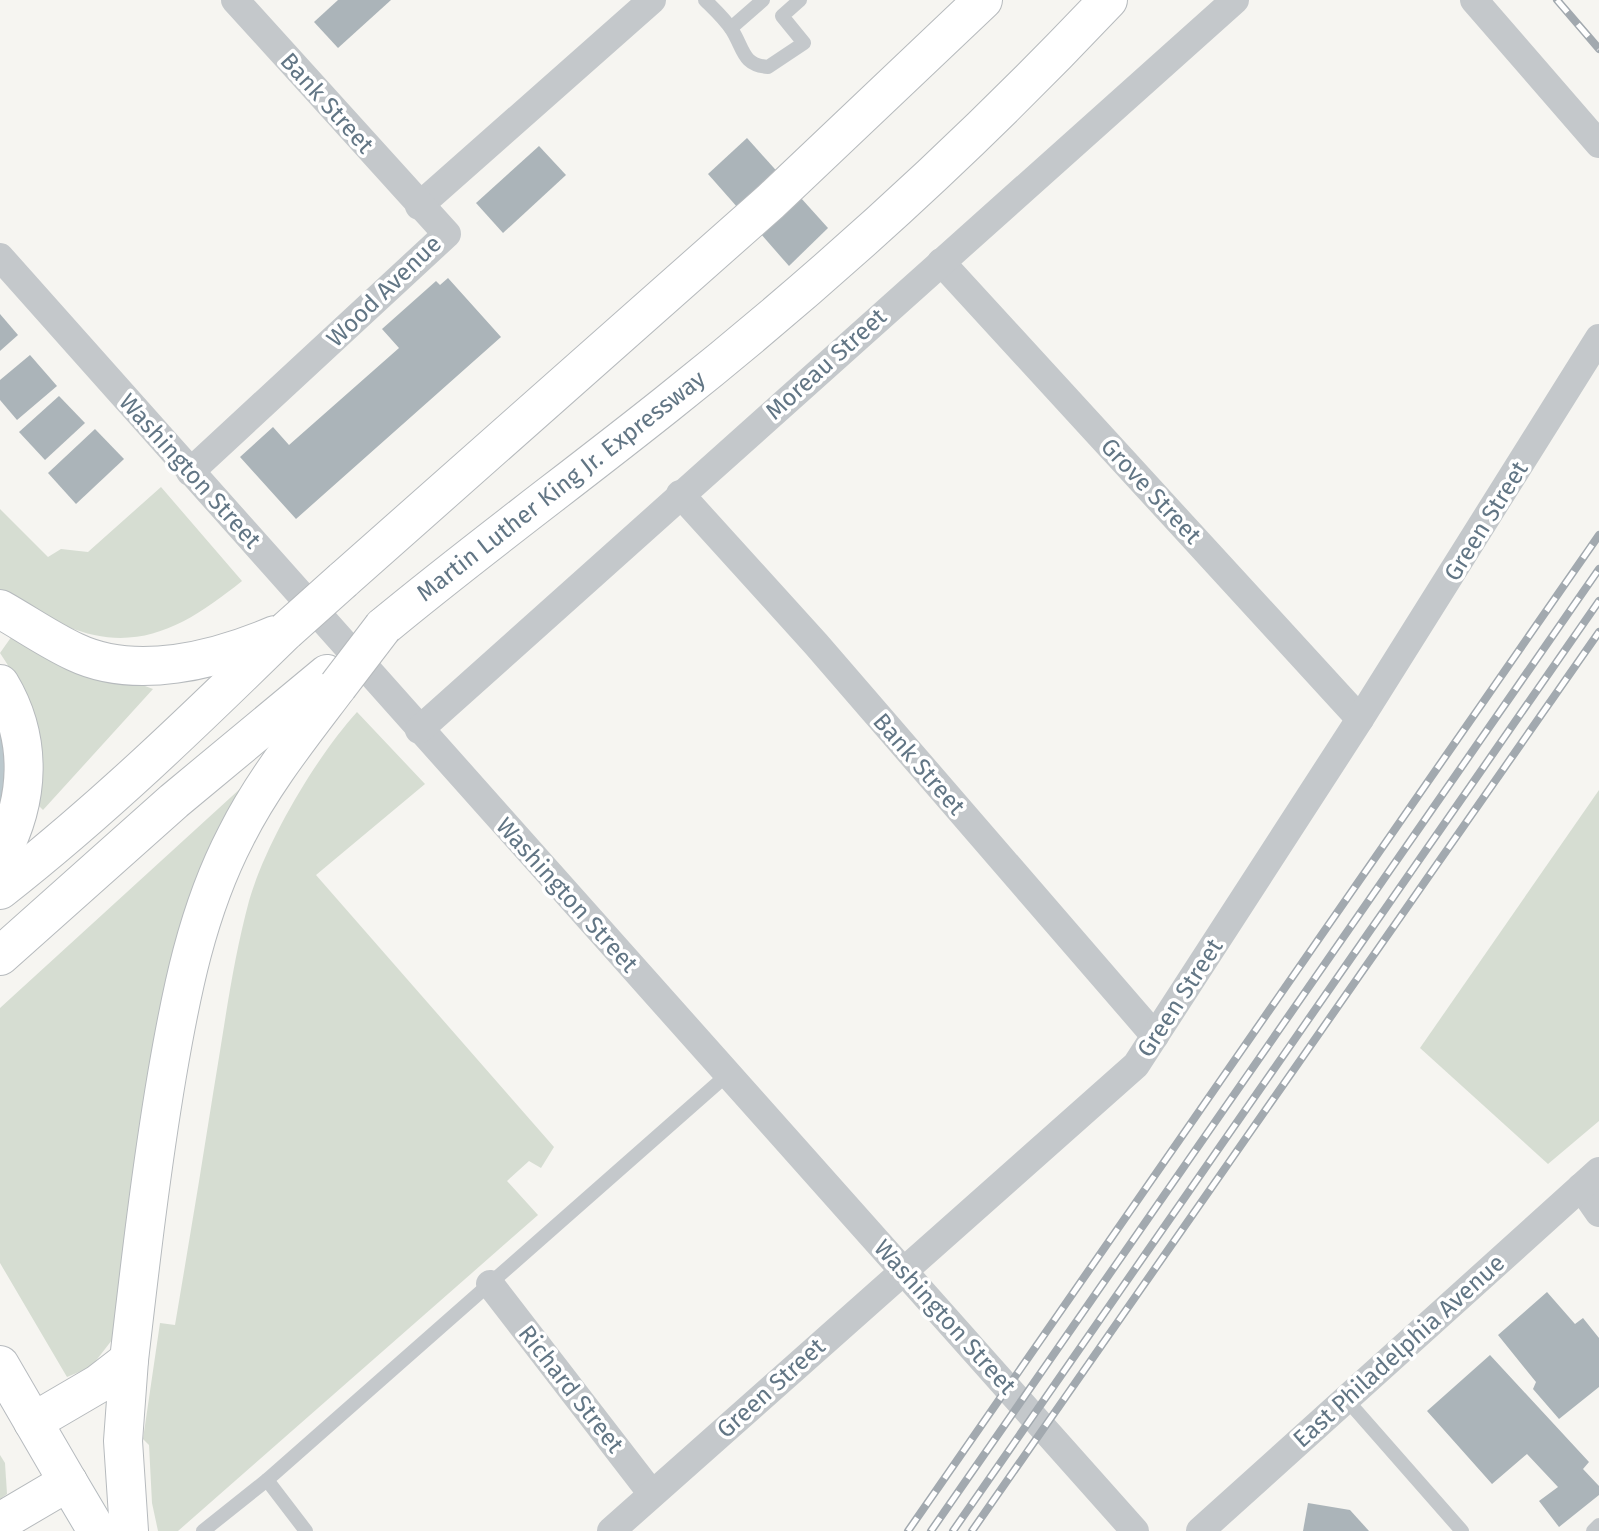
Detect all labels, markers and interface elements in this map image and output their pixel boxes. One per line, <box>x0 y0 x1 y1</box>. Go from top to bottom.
street label: Bank Street <box>275 47 380 159</box>
street label: Wood Avenue <box>321 230 447 352</box>
street label: Moreau Street <box>760 302 892 425</box>
street label: Martin Luther King Jr. Expressway <box>411 365 711 607</box>
street label: Washington Street <box>113 388 267 554</box>
street label: Grove Street <box>1095 432 1207 550</box>
street label: Green Street <box>1438 456 1534 586</box>
street label: Bank Street <box>867 707 971 821</box>
street label: Washington Street <box>490 812 644 978</box>
street label: Green Street <box>1131 933 1229 1062</box>
street label: Washington Street <box>868 1234 1022 1400</box>
street label: East Philadelphia Avenue <box>1288 1249 1510 1453</box>
street label: Richard Street <box>512 1320 630 1459</box>
street label: Green Street <box>711 1332 831 1444</box>

